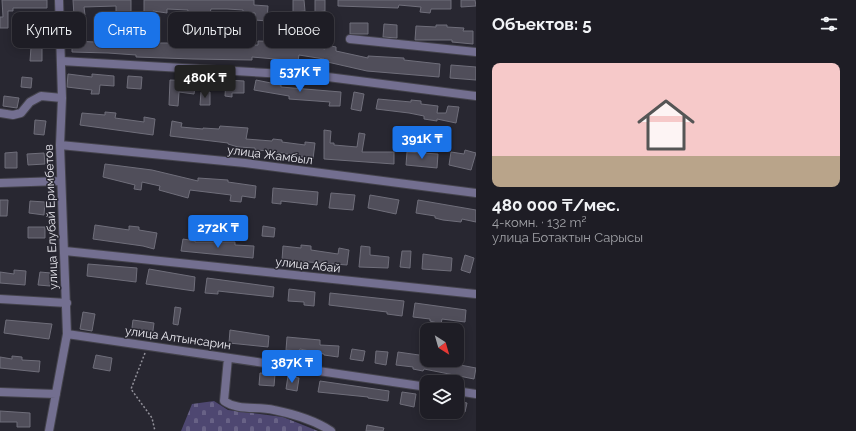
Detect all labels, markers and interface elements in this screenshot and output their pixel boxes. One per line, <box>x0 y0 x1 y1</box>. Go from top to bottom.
chip: Купить <box>12 12 86 48</box>
chip: Снять <box>94 12 160 48</box>
chip: Фильтры <box>168 12 256 48</box>
chip: Новое <box>264 12 334 48</box>
icon: filters <box>818 13 840 35</box>
text: Объектов: 5 <box>492 14 592 34</box>
pin: 537K ₸ <box>267 59 333 93</box>
text: 537K ₸ <box>279 64 321 79</box>
pin: 480K ₸ <box>172 65 238 99</box>
text: 480K ₸ <box>184 70 226 85</box>
icon: home <box>630 89 702 161</box>
pin: 391K ₸ <box>389 126 455 160</box>
text: 391K ₸ <box>401 131 443 146</box>
street label: улица Жамбыл <box>226 143 314 167</box>
street label: улица Елубай Еримбетов <box>41 144 61 290</box>
text: 480 000 ₸/мес. <box>492 195 620 215</box>
pin: 272K ₸ <box>185 215 251 249</box>
text: 4-комн. · 132 m² <box>492 215 587 230</box>
text: 272K ₸ <box>197 220 239 235</box>
text: улица Ботактын Сарысы <box>492 230 643 245</box>
street label: улица Абай <box>275 255 341 275</box>
north arrow <box>420 323 464 367</box>
map controls <box>420 323 464 419</box>
street label: улица Алтынсарин <box>124 324 232 352</box>
pin: 387K ₸ <box>259 350 325 384</box>
text: 387K ₸ <box>271 355 313 370</box>
button: layers <box>420 375 464 419</box>

